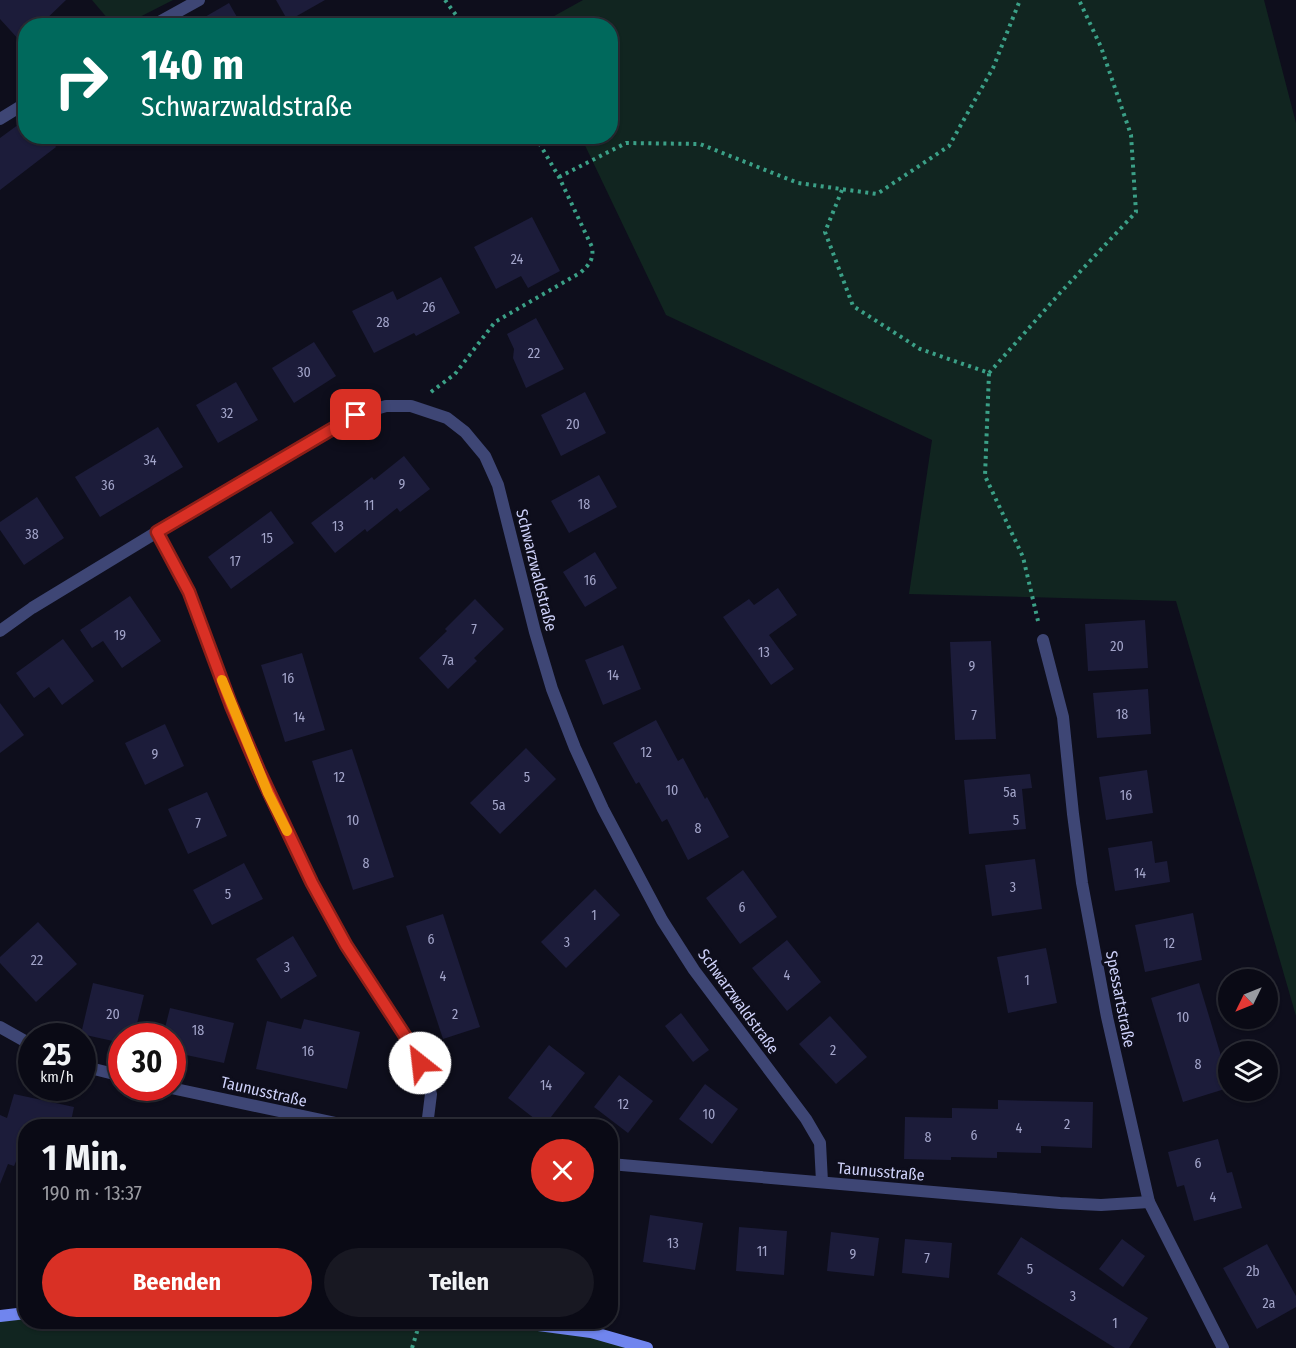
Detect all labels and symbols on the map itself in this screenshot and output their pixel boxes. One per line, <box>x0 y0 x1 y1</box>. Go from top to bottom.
house number: 24 <box>511 251 524 268</box>
house number: 26 <box>422 299 436 316</box>
house number: 28 <box>376 314 390 331</box>
house number: 22 <box>528 345 540 362</box>
house number: 30 <box>297 364 311 381</box>
pin <box>330 389 381 440</box>
house number: 32 <box>221 405 233 422</box>
house number: 20 <box>566 416 580 433</box>
house number: 34 <box>143 452 157 469</box>
house number: 9 <box>399 476 406 493</box>
house number: 36 <box>101 477 115 494</box>
house number: 18 <box>578 496 590 513</box>
house number: 11 <box>364 497 374 514</box>
street label: Schwarzwaldstraße <box>512 507 561 633</box>
house number: 13 <box>332 518 344 535</box>
house number: 38 <box>25 526 39 543</box>
house number: 15 <box>261 530 273 547</box>
house number: 17 <box>229 553 241 570</box>
house number: 16 <box>584 572 596 589</box>
house number: 7 <box>471 621 477 638</box>
house number: 19 <box>114 627 126 644</box>
house number: 20 <box>1110 638 1124 655</box>
house number: 13 <box>758 644 770 661</box>
house number: 7a <box>442 652 454 669</box>
house number: 9 <box>969 658 976 675</box>
house number: 14 <box>607 667 619 684</box>
house number: 16 <box>282 670 294 687</box>
house number: 18 <box>1116 706 1128 723</box>
house number: 7 <box>971 707 977 724</box>
house number: 14 <box>293 709 305 726</box>
house number: 12 <box>640 744 652 761</box>
house number: 9 <box>152 746 159 763</box>
house number: 12 <box>333 769 345 786</box>
house number: 5 <box>524 769 530 786</box>
house number: 10 <box>666 782 678 799</box>
house number: 5a <box>1003 784 1017 801</box>
house number: 16 <box>1120 787 1132 804</box>
house number: 5a <box>492 797 506 814</box>
house number: 10 <box>347 812 359 829</box>
house number: 5 <box>1013 812 1019 829</box>
house number: 7 <box>195 815 201 832</box>
house number: 8 <box>695 820 702 837</box>
house number: 8 <box>363 855 370 872</box>
house number: 14 <box>1134 865 1146 882</box>
house number: 3 <box>1010 879 1016 896</box>
house number: 5 <box>225 886 231 903</box>
house number: 6 <box>739 899 746 916</box>
house number: 1 <box>591 907 597 924</box>
house number: 6 <box>428 931 435 948</box>
house number: 3 <box>564 934 570 951</box>
house number: 12 <box>1163 935 1175 952</box>
street label: Schwarzwaldstraße <box>694 945 783 1058</box>
street label: Spessartstraße <box>1102 949 1139 1049</box>
house number: 22 <box>31 952 43 969</box>
house number: 3 <box>284 959 290 976</box>
house number: 4 <box>784 967 791 984</box>
house number: 4 <box>440 968 447 985</box>
north arrow <box>1218 969 1278 1029</box>
house number: 1 <box>1024 972 1030 989</box>
house number: 20 <box>106 1006 120 1023</box>
house number: 2 <box>452 1006 458 1023</box>
house number: 10 <box>1177 1009 1189 1026</box>
house number: 18 <box>192 1022 204 1039</box>
speed limit sign: 30 <box>108 1023 186 1101</box>
position arrow <box>388 1031 452 1095</box>
house number: 2 <box>830 1042 836 1059</box>
house number: 16 <box>302 1043 314 1060</box>
house number: 8 <box>1195 1056 1202 1073</box>
street label: Taunusstraße <box>219 1072 309 1111</box>
house number: 14 <box>540 1077 552 1094</box>
house number: 12 <box>617 1096 629 1113</box>
house number: 10 <box>703 1106 715 1123</box>
house number: 2 <box>1064 1116 1070 1133</box>
house number: 4 <box>1016 1120 1023 1137</box>
house number: 6 <box>971 1127 978 1144</box>
house number: 8 <box>925 1129 932 1146</box>
house number: 6 <box>1195 1155 1202 1172</box>
street label: Taunusstraße <box>836 1158 926 1185</box>
house number: 4 <box>1210 1189 1217 1206</box>
house number: 13 <box>667 1235 679 1252</box>
house number: 11 <box>757 1243 767 1260</box>
house number: 9 <box>850 1246 857 1263</box>
house number: 7 <box>924 1250 930 1267</box>
house number: 5 <box>1027 1261 1033 1278</box>
house number: 2b <box>1246 1263 1260 1280</box>
house number: 3 <box>1070 1288 1076 1305</box>
house number: 2a <box>1263 1295 1276 1312</box>
house number: 1 <box>1112 1315 1118 1332</box>

